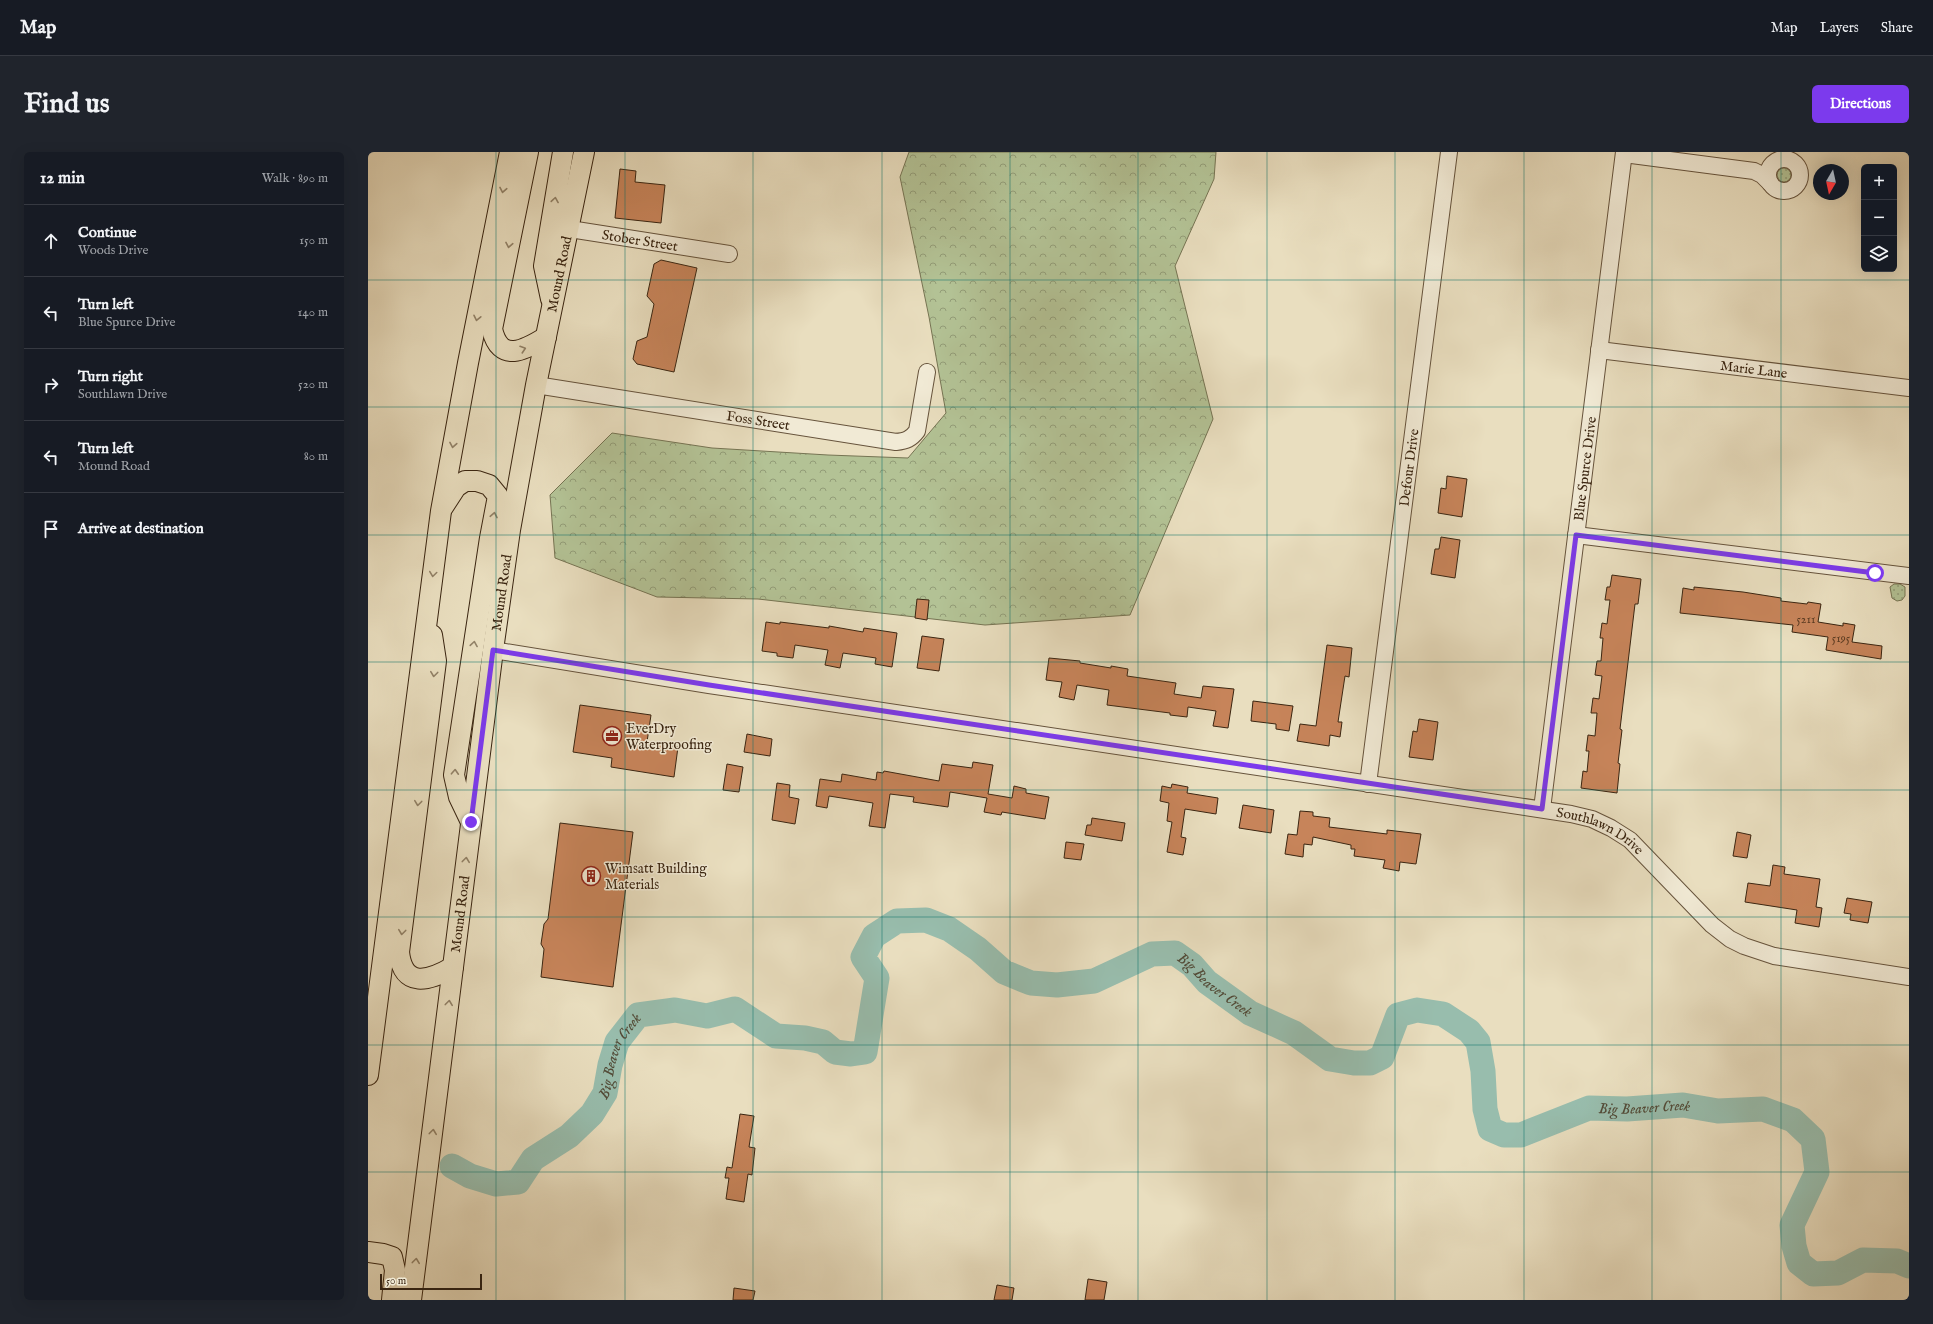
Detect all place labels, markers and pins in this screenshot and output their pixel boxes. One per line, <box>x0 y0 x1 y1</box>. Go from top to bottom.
place label: EverDry Waterproofing <box>626 720 712 754</box>
office icon: EverDry Waterproofing <box>601 725 623 747</box>
place label: Wimsatt Building Materials <box>605 860 707 894</box>
building icon: Wimsatt Building Materials <box>580 865 602 887</box>

